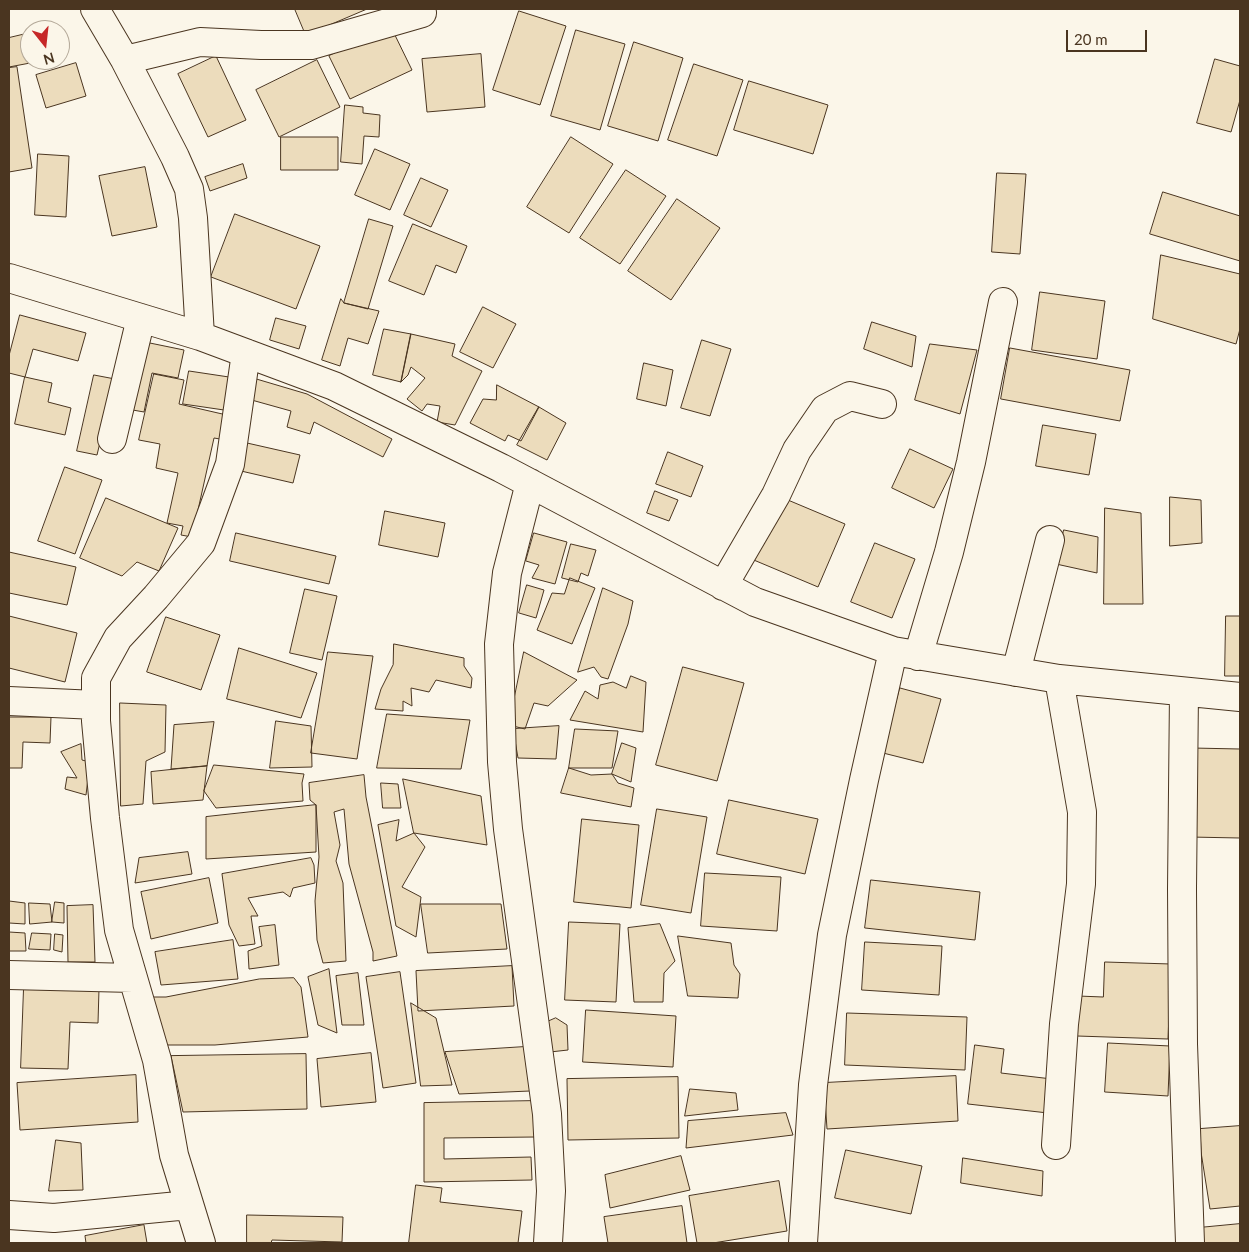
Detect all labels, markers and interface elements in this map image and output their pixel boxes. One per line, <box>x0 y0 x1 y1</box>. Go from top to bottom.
north arrow <box>20 20 70 70</box>
scale bar <box>1069 20 1150 52</box>
text: 20 m <box>1074 30 1108 48</box>
text: N <box>41 49 57 69</box>

